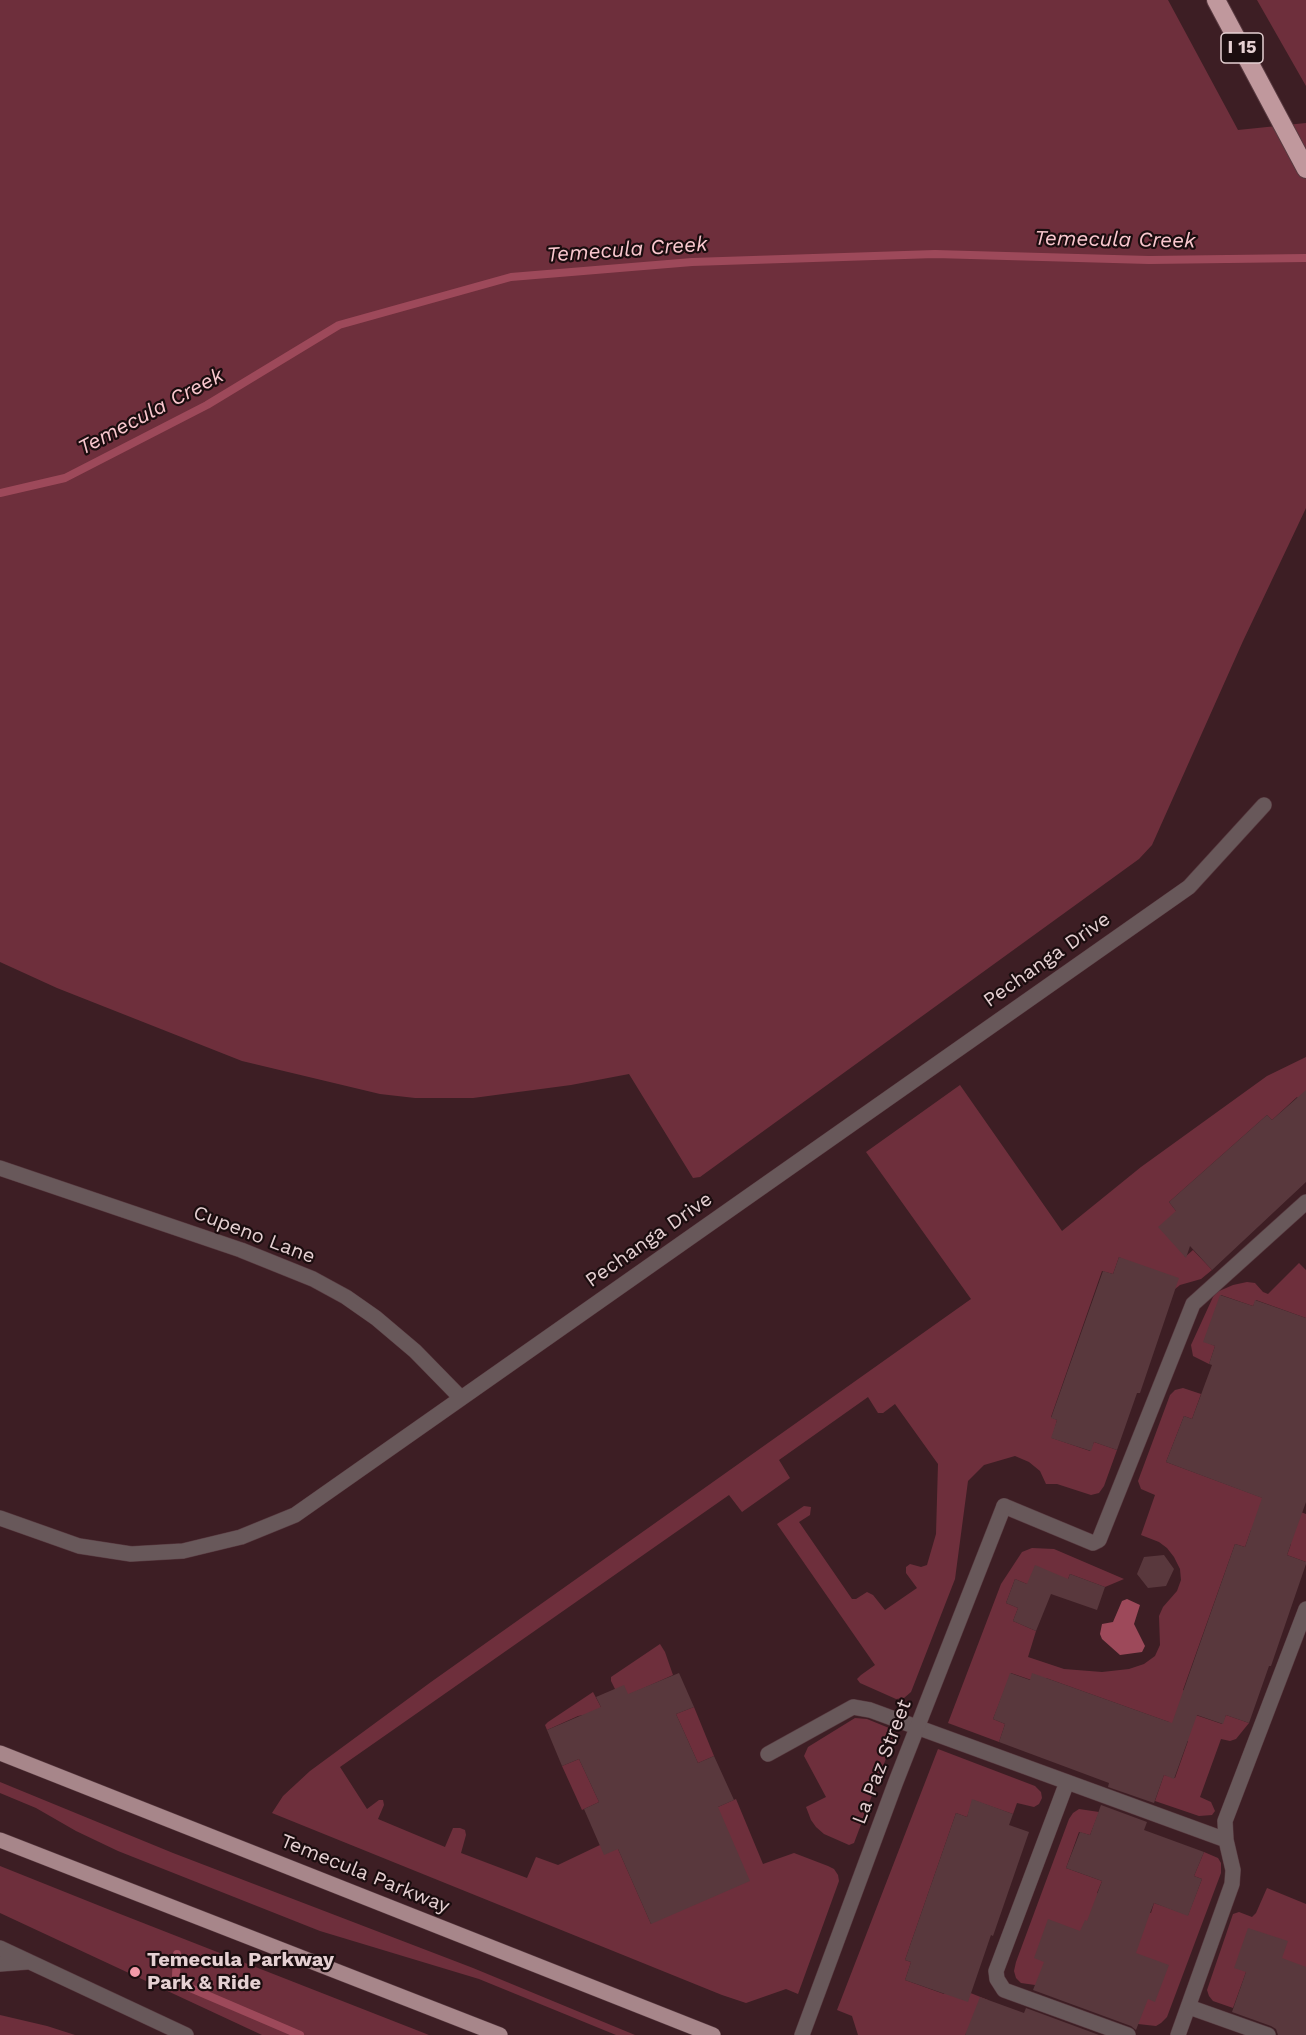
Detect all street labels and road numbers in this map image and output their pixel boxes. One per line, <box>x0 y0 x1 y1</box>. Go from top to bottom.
road number: I 15 <box>1221 33 1263 63</box>
street label: Pechanga Drive <box>979 907 1115 1013</box>
street label: Pechanga Drive <box>581 1187 717 1293</box>
street label: Cupeno Lane <box>190 1201 318 1269</box>
street label: La Paz Street <box>847 1696 917 1828</box>
street label: Temecula Parkway <box>277 1829 453 1919</box>

